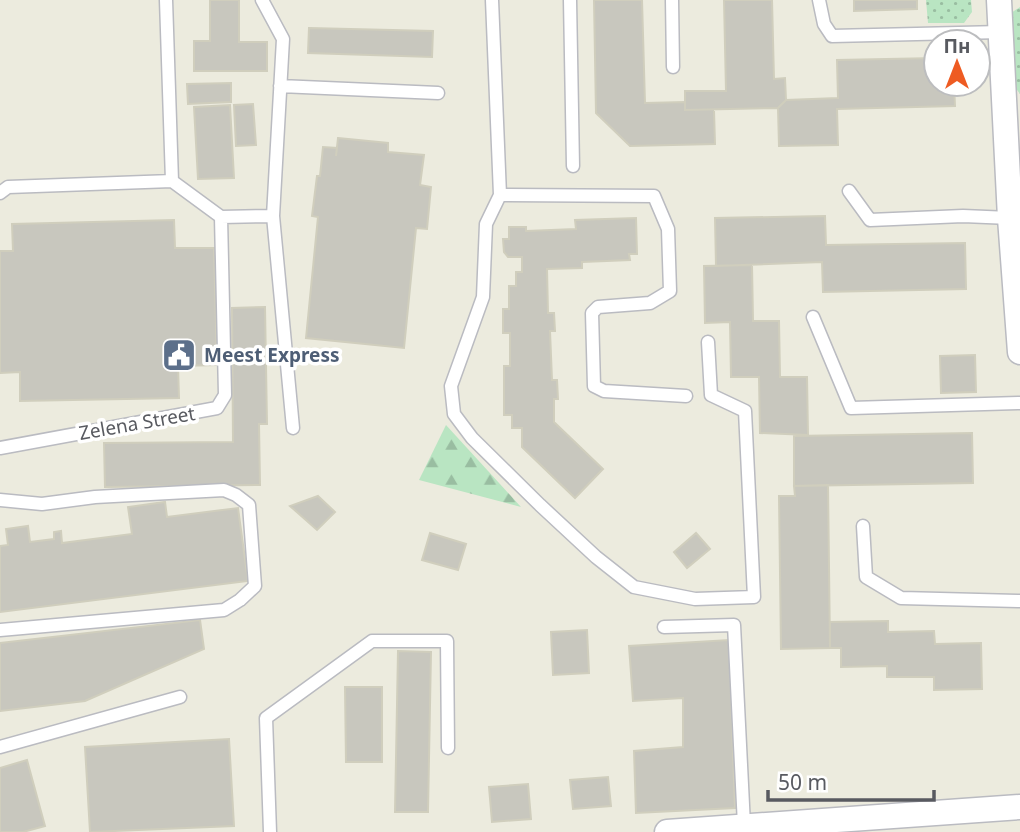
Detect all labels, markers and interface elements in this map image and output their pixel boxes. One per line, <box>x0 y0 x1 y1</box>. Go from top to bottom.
north arrow <box>922 28 992 98</box>
text: Пн <box>944 33 970 59</box>
public building icon: Meest Express <box>160 336 198 374</box>
place label: Meest Express <box>204 342 340 368</box>
street label: Zelena Street <box>77 400 197 446</box>
scale bar <box>768 758 934 802</box>
text: 50 m <box>778 768 827 796</box>

